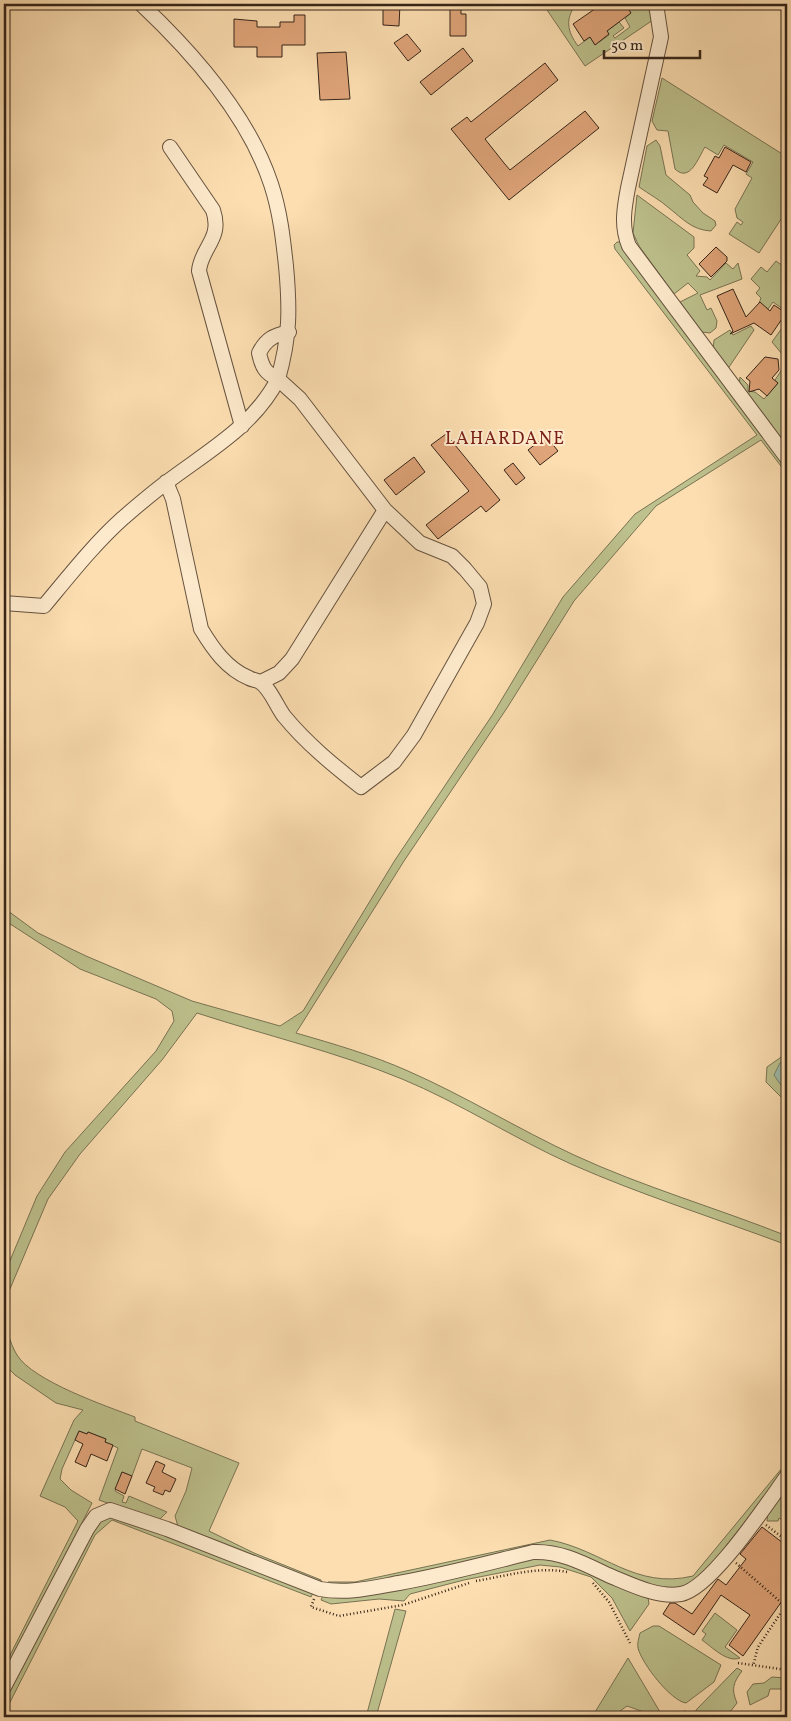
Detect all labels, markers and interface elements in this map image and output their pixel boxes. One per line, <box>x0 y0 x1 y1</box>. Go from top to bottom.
scale bar <box>604 28 700 60</box>
text: 50 m <box>611 36 643 57</box>
district label: LAHARDANE <box>445 427 565 452</box>

